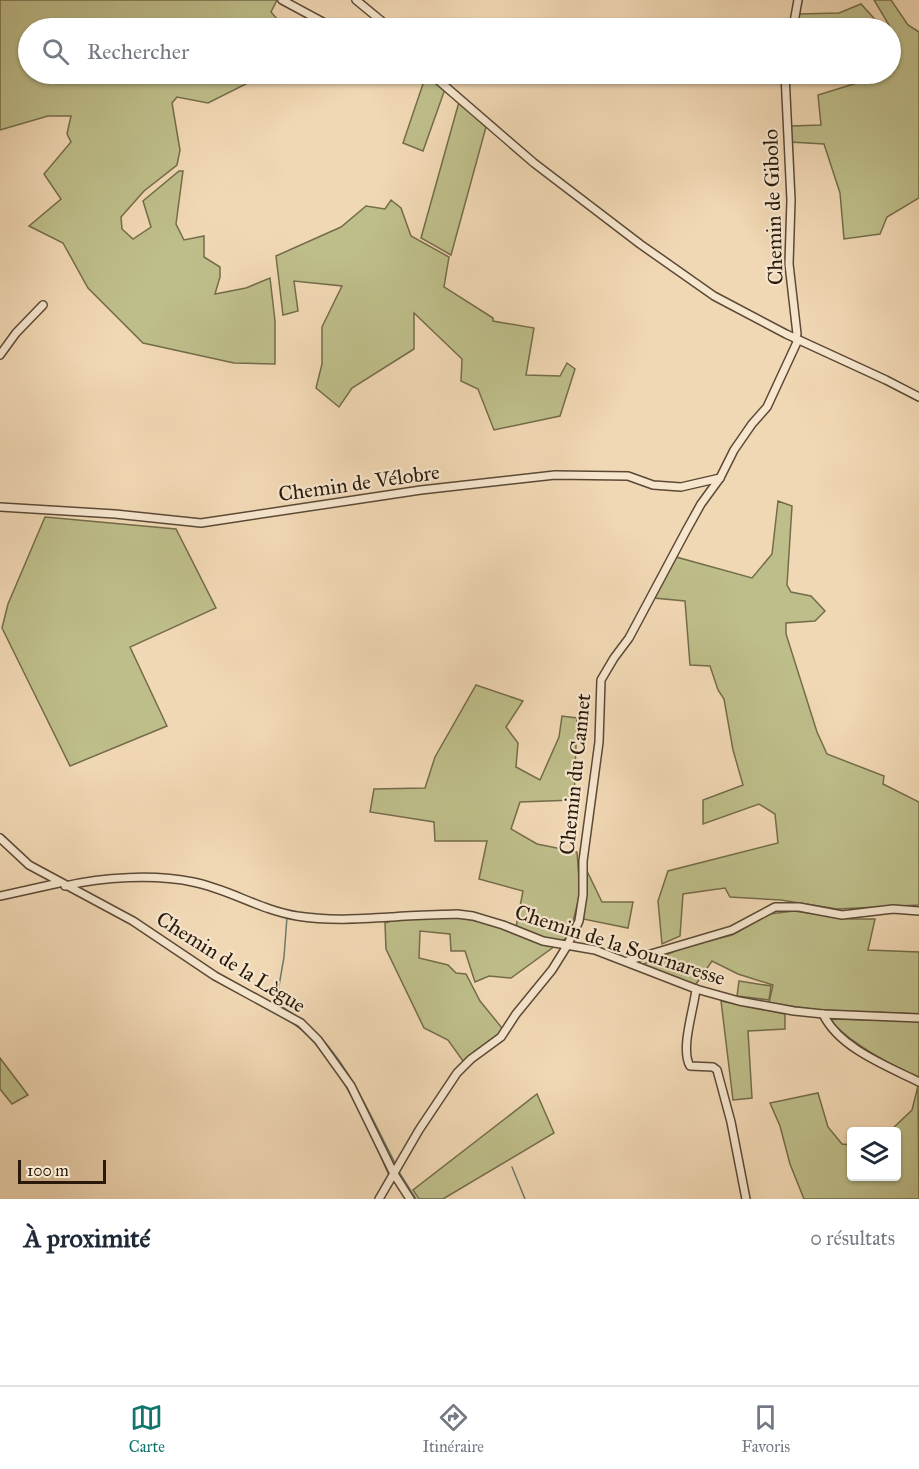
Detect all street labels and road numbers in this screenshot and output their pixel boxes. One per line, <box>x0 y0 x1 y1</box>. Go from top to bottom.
street label: Chemin de Gibolo <box>757 128 789 285</box>
street label: Chemin de Vélobre <box>277 459 442 507</box>
street label: Chemin du Cannet <box>554 691 596 856</box>
street label: Chemin de la Sournaresse <box>512 899 729 991</box>
street label: Chemin de la Lègue <box>152 906 311 1018</box>

